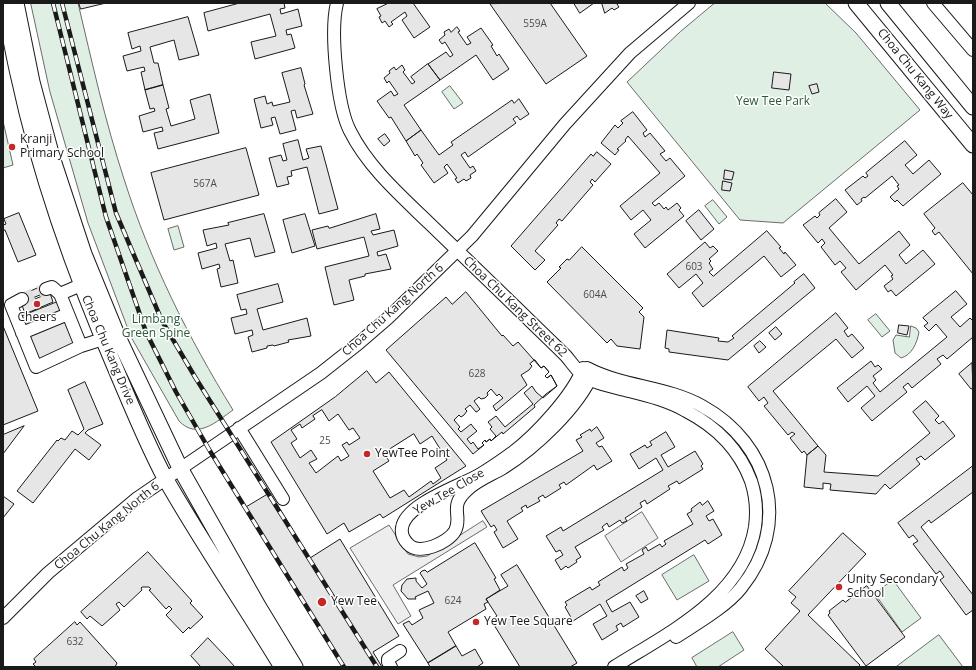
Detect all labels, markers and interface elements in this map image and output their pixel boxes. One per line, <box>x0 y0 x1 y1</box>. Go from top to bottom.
house number: 559A <box>523 18 547 30</box>
street label: Choa Chu Kang Way <box>874 26 956 122</box>
park label: Yew Tee Park <box>736 95 810 109</box>
place label: Kranji Primary School <box>20 133 104 161</box>
marker: Kranji Primary School <box>7 142 17 152</box>
house number: 567A <box>193 178 217 190</box>
street label: Choa Chu Kang Street 62 <box>460 254 570 360</box>
street label: Choa Chu Kang North 6 <box>339 261 447 359</box>
house number: 603 <box>685 261 703 273</box>
house number: 604A <box>583 289 607 301</box>
street label: Choa Chu Kang Drive <box>78 293 138 407</box>
marker: Cheers <box>32 299 42 309</box>
place label: Cheers <box>17 311 57 325</box>
park label: Limbang Green Spine <box>122 313 190 341</box>
house number: 628 <box>468 368 486 380</box>
house number: 25 <box>319 435 331 447</box>
place label: YewTee Point <box>375 447 450 461</box>
marker: YewTee Point <box>362 449 372 459</box>
street label: Yew Tee Close <box>411 466 487 518</box>
street label: Choa Chu Kang North 6 <box>52 479 162 573</box>
place label: Unity Secondary School <box>847 573 938 601</box>
marker: Unity Secondary School <box>834 582 844 592</box>
place label: Yew Tee <box>331 595 377 609</box>
house number: 624 <box>444 595 462 607</box>
marker: Yew Tee <box>316 596 328 608</box>
place label: Yew Tee Square <box>484 615 573 629</box>
marker: Yew Tee Square <box>471 617 481 627</box>
house number: 632 <box>66 636 84 648</box>

